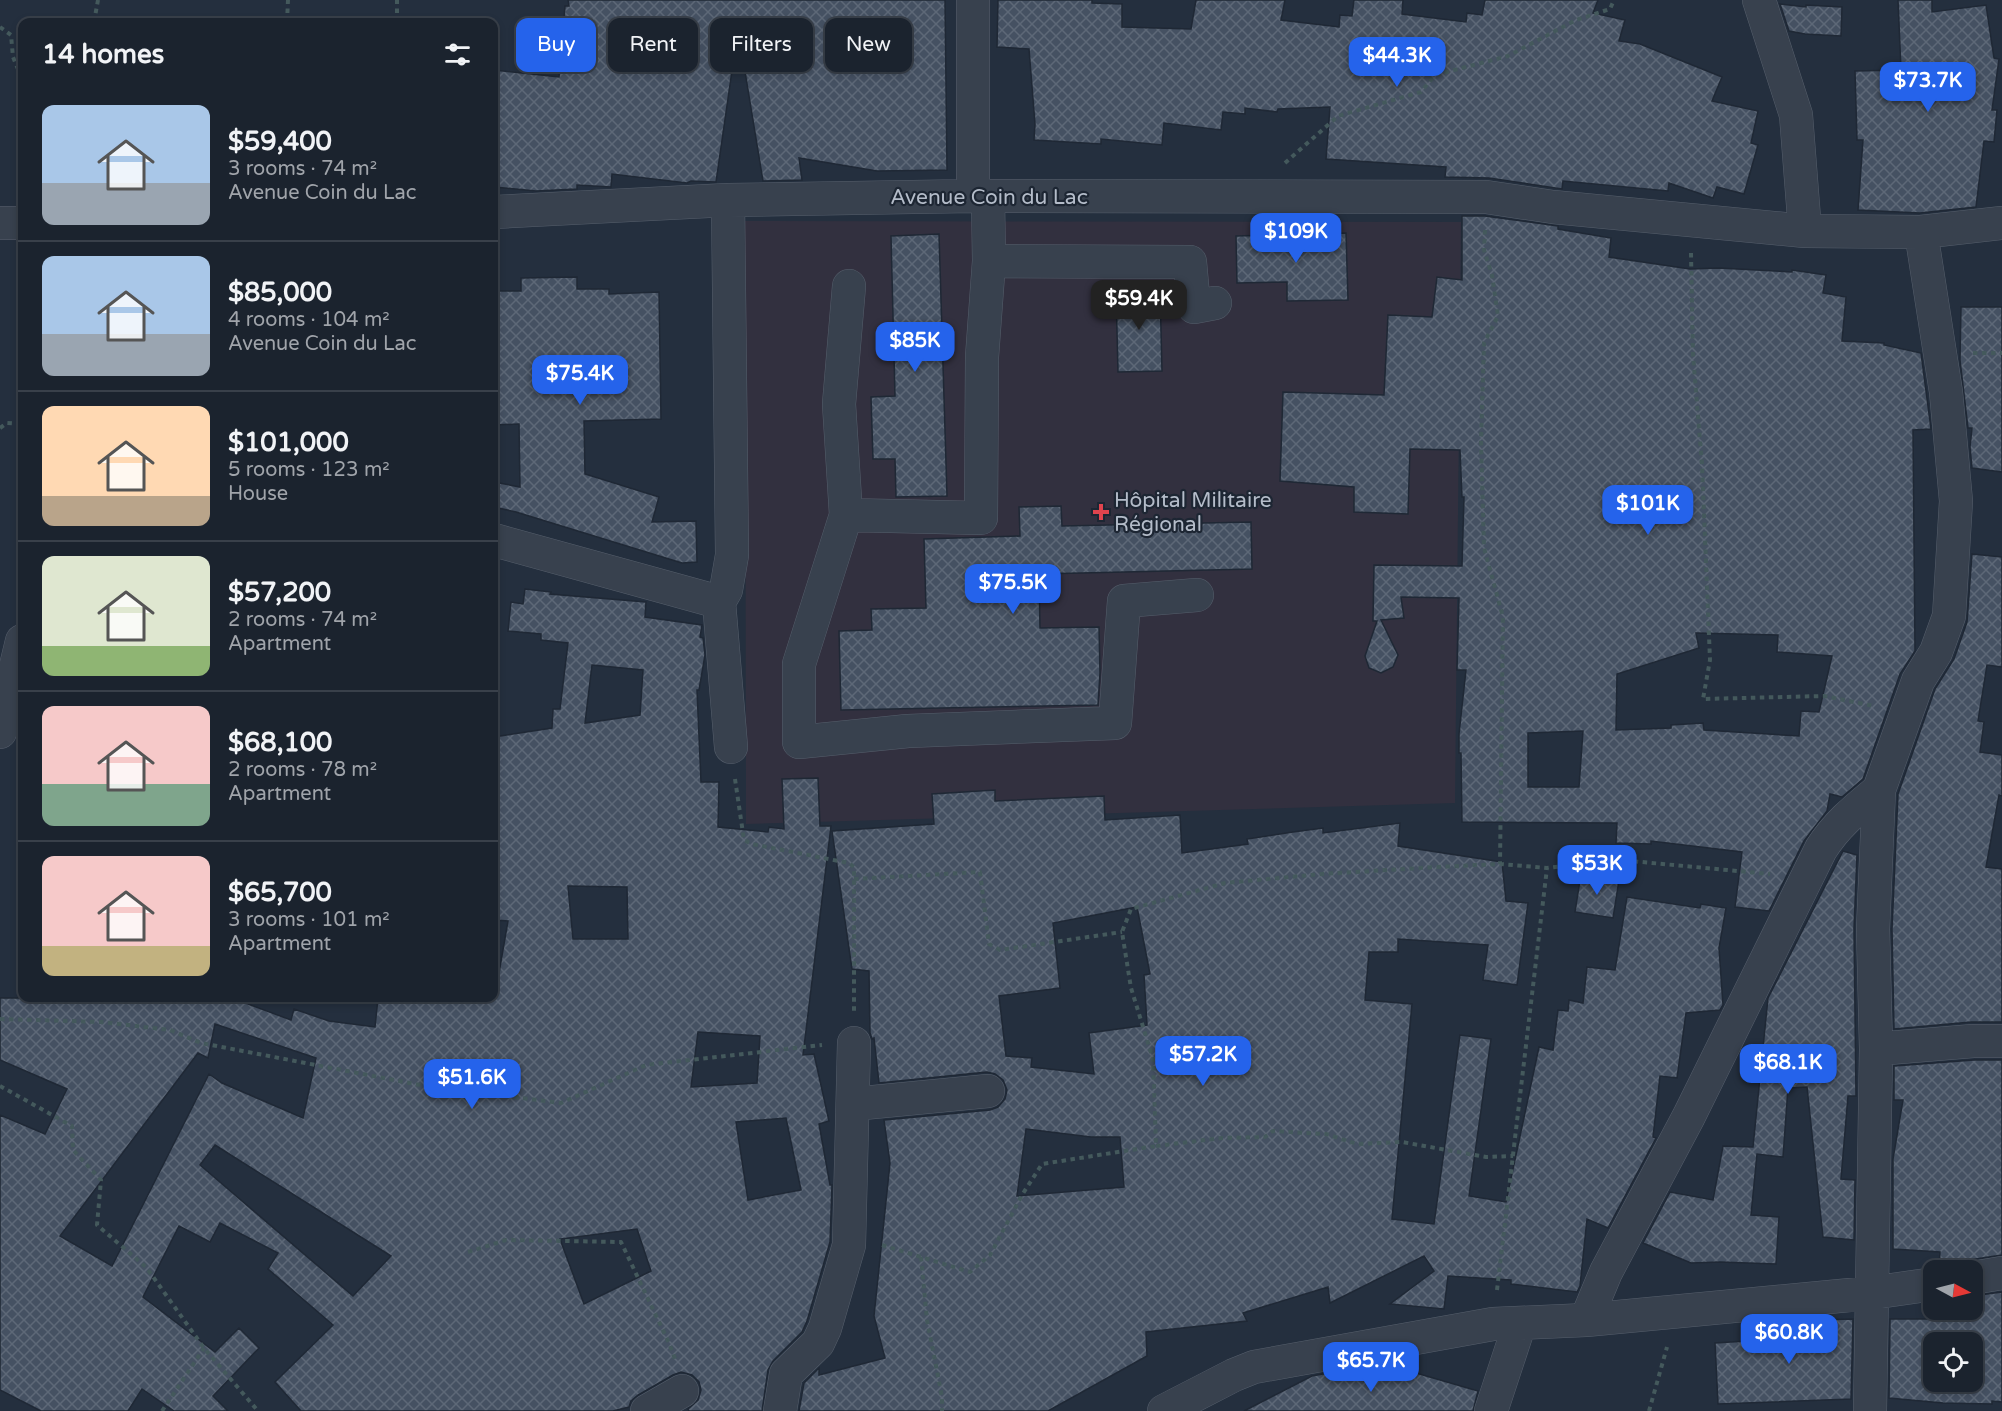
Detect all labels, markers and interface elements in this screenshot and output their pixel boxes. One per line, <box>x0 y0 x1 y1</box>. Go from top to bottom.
chip: Buy <box>516 18 596 72</box>
chip: Rent <box>608 18 698 72</box>
chip: Filters <box>710 18 813 72</box>
chip: New <box>825 18 912 72</box>
pin: $44.3K <box>1348 37 1446 88</box>
icon: filters <box>441 38 474 71</box>
text: 14 homes <box>42 39 164 70</box>
text: $44.3K <box>1363 44 1431 68</box>
pin: $73.7K <box>1879 62 1977 113</box>
text: $73.7K <box>1894 69 1962 93</box>
text: $59,400 <box>228 126 332 157</box>
icon: home <box>90 129 162 201</box>
text: 3 rooms · 74 m² <box>228 157 377 181</box>
text: Avenue Coin du Lac <box>228 181 416 205</box>
street label: Avenue Coin du Lac <box>890 185 1088 210</box>
pin: $109K <box>1254 213 1338 264</box>
text: $109K <box>1264 220 1328 244</box>
text: $85,000 <box>228 277 332 308</box>
icon: home <box>90 280 162 352</box>
pin: $59.4K <box>1090 280 1188 331</box>
text: $59.4K <box>1105 287 1173 311</box>
text: 4 rooms · 104 m² <box>228 308 390 332</box>
pin: $85K <box>879 322 951 373</box>
text: $85K <box>890 329 940 353</box>
text: Avenue Coin du Lac <box>228 332 416 356</box>
pin: $75.4K <box>531 355 629 406</box>
text: $75.4K <box>546 362 614 386</box>
text: $101,000 <box>228 427 349 458</box>
icon: home <box>90 430 162 502</box>
text: 5 rooms · 123 m² <box>228 458 390 482</box>
text: House <box>228 482 288 506</box>
pin: $101K <box>1606 485 1690 536</box>
place label: Hôpital Militaire Régional <box>1114 488 1272 537</box>
text: $101K <box>1616 492 1680 516</box>
marker: Hôpital Militaire Régional <box>1092 503 1110 521</box>
pin: $75.5K <box>964 564 1062 615</box>
text: $75.5K <box>979 571 1047 595</box>
text: $57,200 <box>228 577 331 608</box>
icon: home <box>90 580 162 652</box>
text: 2 rooms · 74 m² <box>228 608 377 632</box>
text: Apartment <box>228 632 331 656</box>
text: $68,100 <box>228 727 332 758</box>
icon: home <box>90 730 162 802</box>
text: 2 rooms · 78 m² <box>228 758 377 782</box>
text: Apartment <box>228 782 331 806</box>
pin: $53K <box>1561 845 1633 896</box>
text: $53K <box>1572 852 1622 876</box>
text: $65,700 <box>228 877 332 908</box>
icon: home <box>90 880 162 952</box>
text: 3 rooms · 101 m² <box>228 908 390 932</box>
text: Apartment <box>228 932 331 956</box>
pin: $57.2K <box>1154 1036 1252 1087</box>
text: $57.2K <box>1169 1043 1237 1067</box>
pin: $68.1K <box>1739 1044 1837 1095</box>
text: $68.1K <box>1754 1051 1822 1075</box>
pin: $51.6K <box>423 1059 521 1110</box>
text: $51.6K <box>438 1066 506 1090</box>
north arrow <box>1923 1260 1983 1320</box>
map controls <box>1923 1260 1983 1392</box>
pin: $60.8K <box>1740 1314 1838 1365</box>
text: $60.8K <box>1755 1321 1823 1345</box>
button: locate <box>1923 1332 1983 1392</box>
pin: $65.7K <box>1322 1342 1420 1393</box>
text: $65.7K <box>1337 1349 1405 1373</box>

